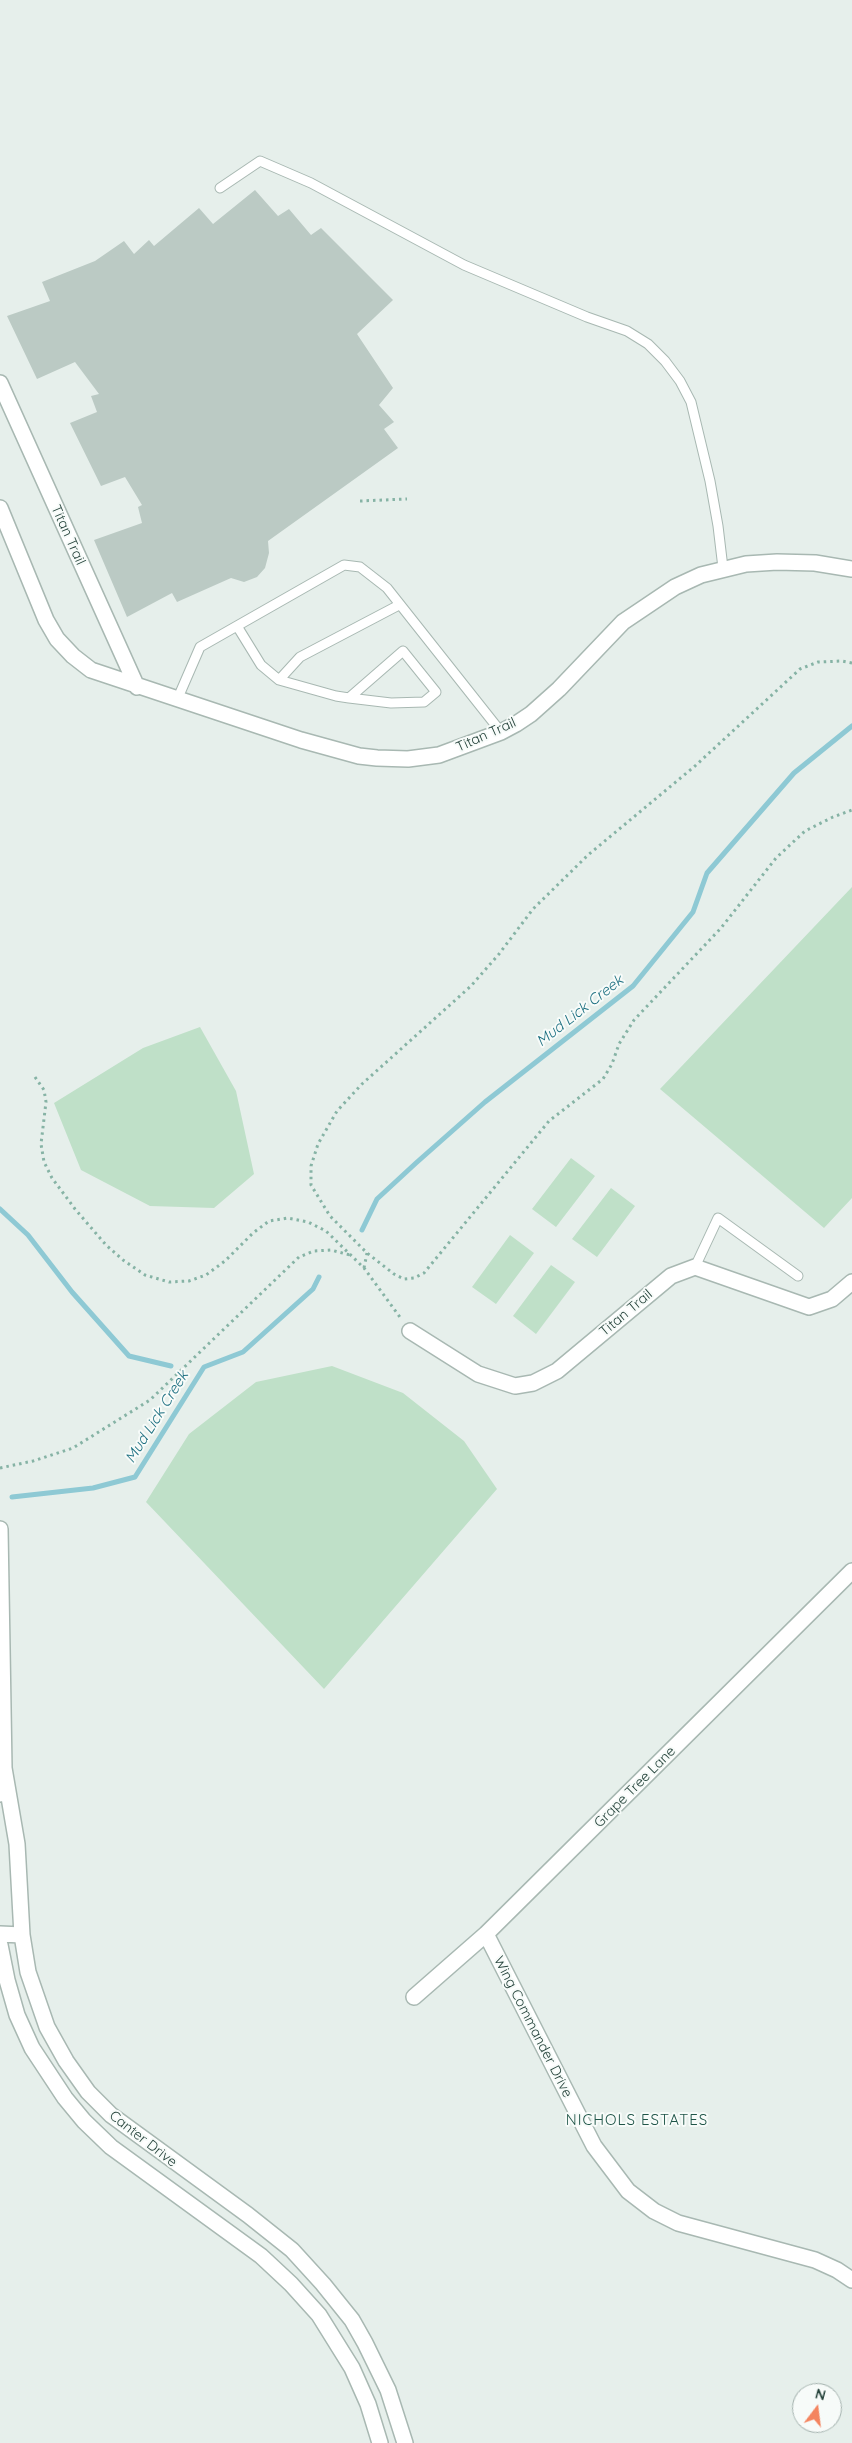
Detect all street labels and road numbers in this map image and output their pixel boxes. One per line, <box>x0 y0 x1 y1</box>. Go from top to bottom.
street label: Titan Trail <box>47 502 89 568</box>
street label: Titan Trail <box>453 714 519 756</box>
street label: Titan Trail <box>596 1286 656 1340</box>
street label: Grape Tree Lane <box>591 1743 679 1831</box>
street label: Wing Commander Drive <box>490 1954 576 2100</box>
street label: Canter Drive <box>106 2107 180 2171</box>

